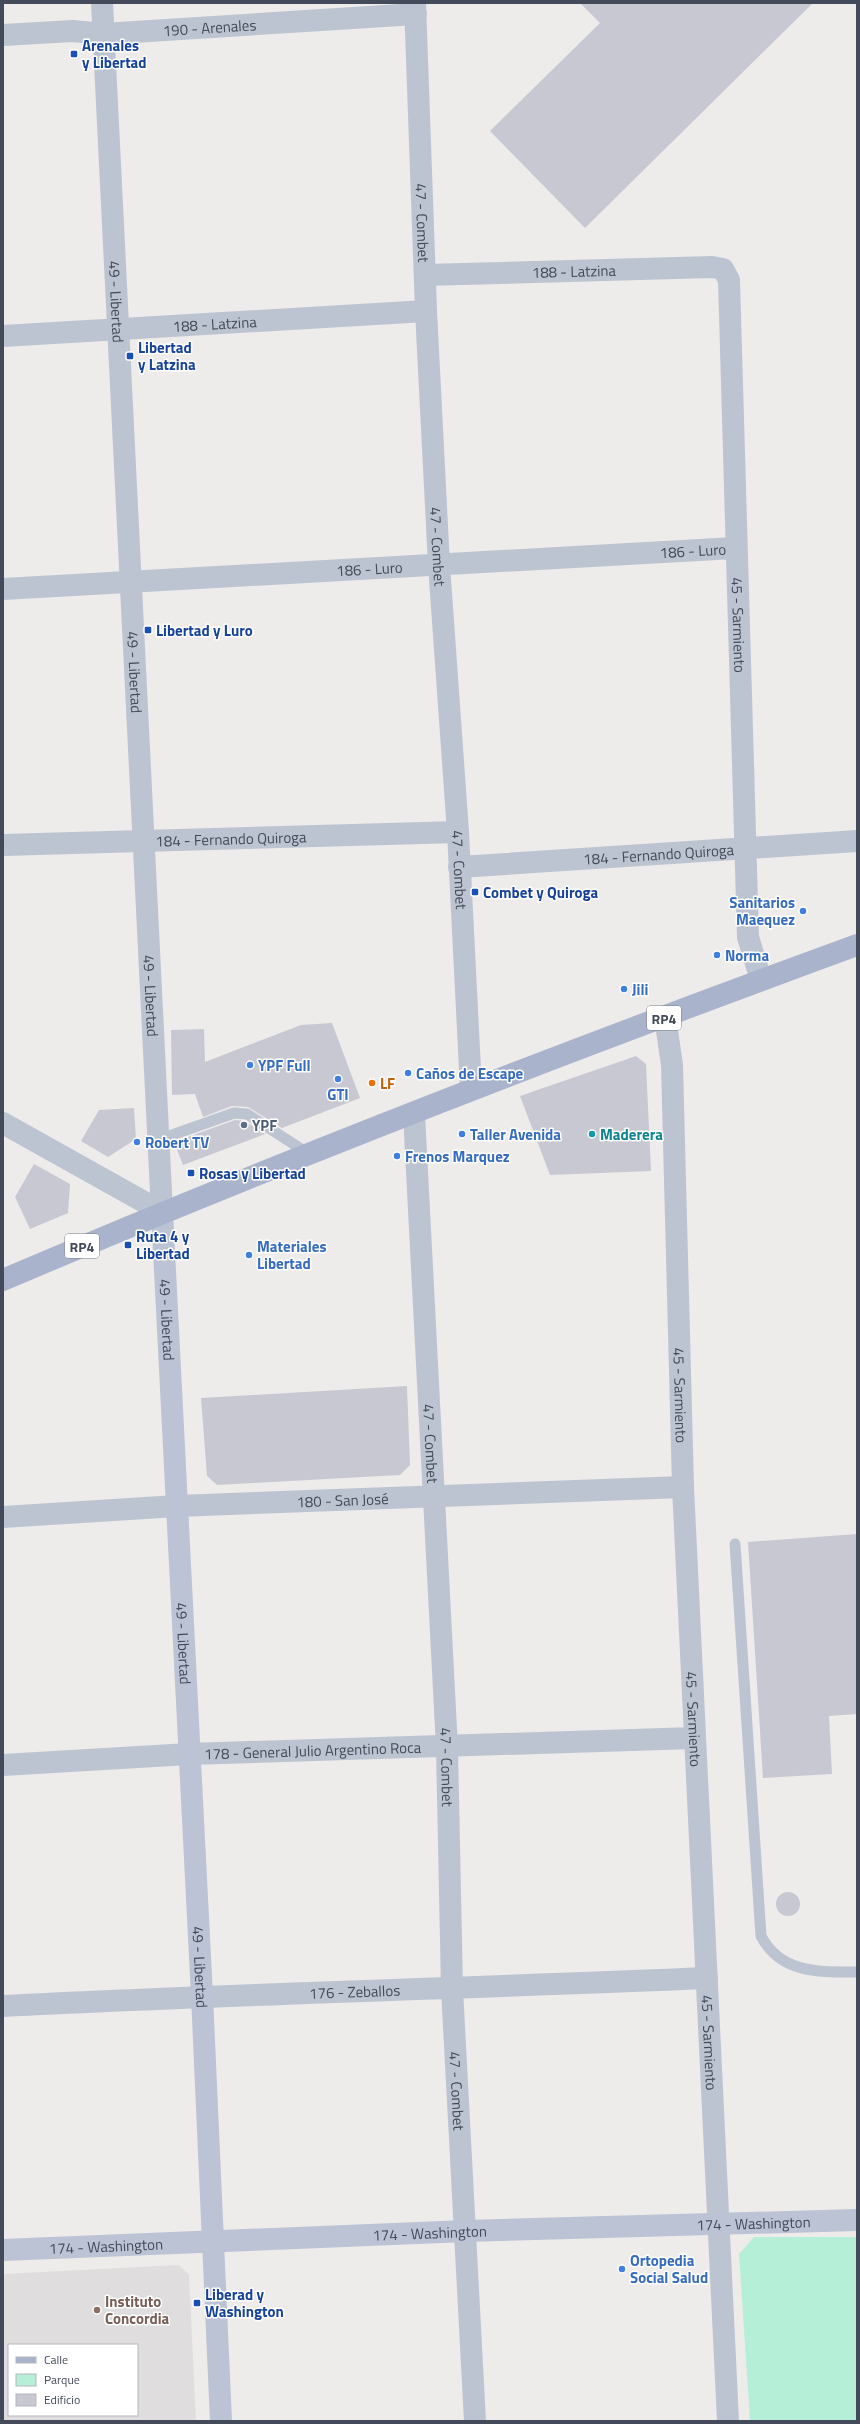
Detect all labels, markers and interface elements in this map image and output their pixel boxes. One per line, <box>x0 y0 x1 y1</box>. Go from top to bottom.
street label: 190 - Arenales <box>162 13 257 42</box>
place label: Arenales y Libertad <box>82 34 147 74</box>
marker: Arenales y Libertad <box>69 49 79 59</box>
street label: 47 - Combet <box>410 183 436 264</box>
street label: 188 - Latzina <box>532 258 617 284</box>
street label: 49 - Libertad <box>103 260 130 343</box>
street label: 188 - Latzina <box>172 310 258 337</box>
place label: Libertad y Latzina <box>138 336 196 376</box>
marker: Libertad y Latzina <box>125 351 135 361</box>
street label: 47 - Combet <box>425 506 452 588</box>
street label: 186 - Luro <box>659 537 727 564</box>
street label: 186 - Luro <box>336 555 403 582</box>
street label: 45 - Sarmiento <box>726 577 752 673</box>
place label: Libertad y Luro <box>156 619 253 642</box>
marker: Libertad y Luro <box>143 625 153 635</box>
street label: 49 - Libertad <box>122 631 149 714</box>
street label: 184 - Fernando Quiroga <box>155 825 307 852</box>
street label: 47 - Combet <box>446 830 473 911</box>
street label: 184 - Fernando Quiroga <box>582 838 735 870</box>
place label: Combet y Quiroga <box>483 881 598 904</box>
marker: Combet y Quiroga <box>470 887 480 897</box>
place label: Sanitarios Maequez <box>729 891 795 931</box>
marker: Sanitarios Maequez <box>798 906 808 916</box>
place label: Norma <box>725 944 769 967</box>
marker: Norma <box>712 950 722 960</box>
street label: 49 - Libertad <box>138 954 165 1037</box>
place label: Jili <box>632 978 648 1001</box>
marker: Jili <box>619 984 629 994</box>
road number: RP4 <box>647 1006 681 1030</box>
place label: YPF Full <box>258 1054 311 1077</box>
marker: YPF Full <box>245 1060 255 1070</box>
place label: Caños de Escape <box>416 1062 524 1085</box>
marker: Caños de Escape <box>403 1068 413 1078</box>
place label: LF <box>380 1072 395 1095</box>
marker: GTI <box>333 1074 343 1084</box>
marker: LF <box>367 1078 377 1088</box>
place label: GTI <box>327 1083 349 1106</box>
place label: YPF <box>252 1114 277 1137</box>
marker: YPF <box>239 1120 249 1130</box>
place label: Taller Avenida <box>470 1123 561 1146</box>
place label: Maderera <box>600 1123 663 1146</box>
marker: Taller Avenida <box>457 1129 467 1139</box>
marker: Maderera <box>587 1129 597 1139</box>
place label: Robert TV <box>145 1131 209 1154</box>
marker: Robert TV <box>132 1137 142 1147</box>
place label: Frenos Marquez <box>405 1145 510 1168</box>
marker: Frenos Marquez <box>392 1151 402 1161</box>
place label: Rosas y Libertad <box>199 1162 306 1185</box>
marker: Rosas y Libertad <box>186 1168 196 1178</box>
place label: Ruta 4 y Libertad <box>136 1225 190 1265</box>
road number: RP4 <box>65 1234 99 1258</box>
place label: Materiales Libertad <box>257 1235 327 1275</box>
marker: Ruta 4 y Libertad <box>123 1240 133 1250</box>
marker: Materiales Libertad <box>244 1250 254 1260</box>
street label: 49 - Libertad <box>154 1278 181 1361</box>
street label: 45 - Sarmiento <box>668 1347 693 1443</box>
street label: 47 - Combet <box>418 1403 445 1484</box>
street label: 180 - San José <box>296 1487 389 1513</box>
street label: 49 - Libertad <box>170 1602 198 1685</box>
street label: 45 - Sarmiento <box>680 1671 708 1767</box>
street label: 47 - Combet <box>434 1727 460 1808</box>
street label: 178 - General Julio Argentino Roca <box>204 1735 422 1765</box>
street label: 49 - Libertad <box>187 1926 214 2008</box>
street label: 176 - Zeballos <box>309 1978 401 2004</box>
street label: 45 - Sarmiento <box>696 1994 724 2091</box>
street label: 47 - Combet <box>444 2051 471 2132</box>
street label: 174 - Washington <box>696 2210 811 2236</box>
street label: 174 - Washington <box>372 2219 487 2246</box>
street label: 174 - Washington <box>48 2232 164 2260</box>
place label: Ortopedia Social Salud <box>630 2249 708 2289</box>
marker: Ortopedia Social Salud <box>617 2264 627 2274</box>
place label: Liberad y Washington <box>205 2283 284 2323</box>
place label: Instituto Concordia <box>105 2290 170 2330</box>
marker: Liberad y Washington <box>192 2298 202 2308</box>
marker: Instituto Concordia <box>92 2305 102 2315</box>
legend <box>8 2344 138 2416</box>
text: Calle <box>44 2350 68 2369</box>
text: Parque <box>44 2370 80 2389</box>
text: Edificio <box>44 2390 80 2409</box>

